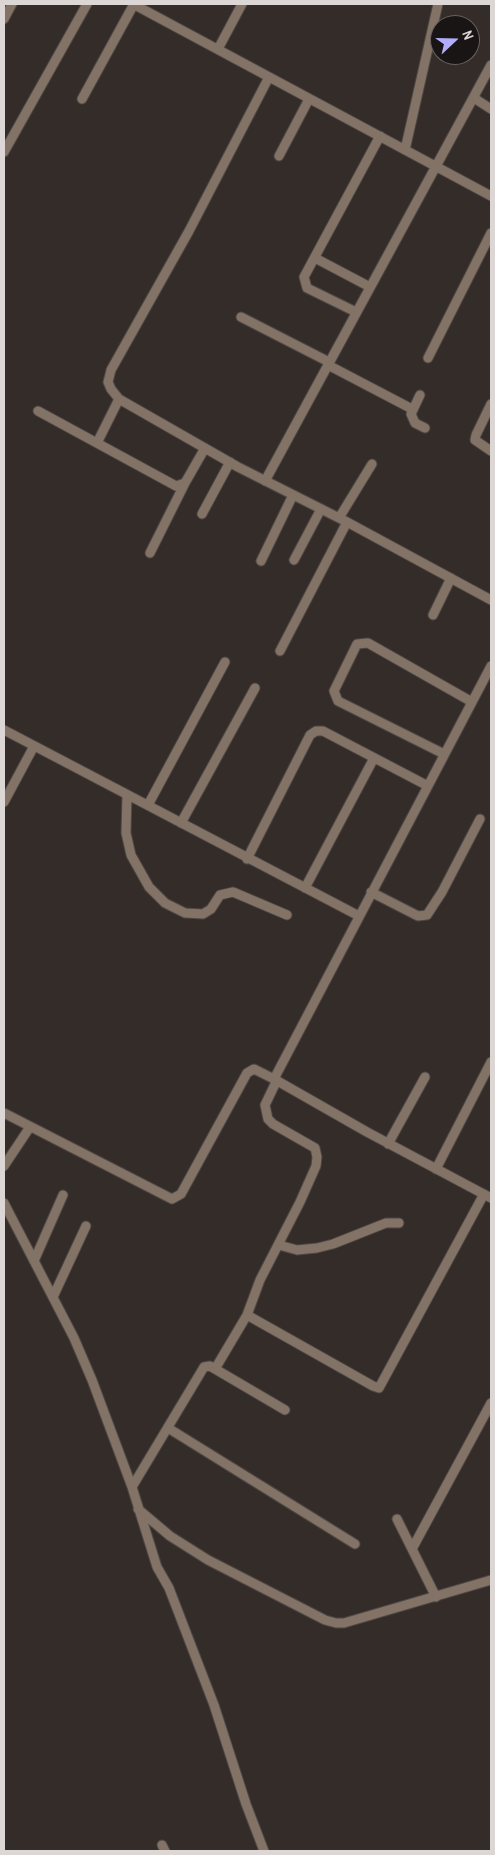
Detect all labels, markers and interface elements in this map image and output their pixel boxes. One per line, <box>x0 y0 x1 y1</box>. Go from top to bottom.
north arrow <box>430 15 480 65</box>
text: N <box>458 28 478 42</box>

